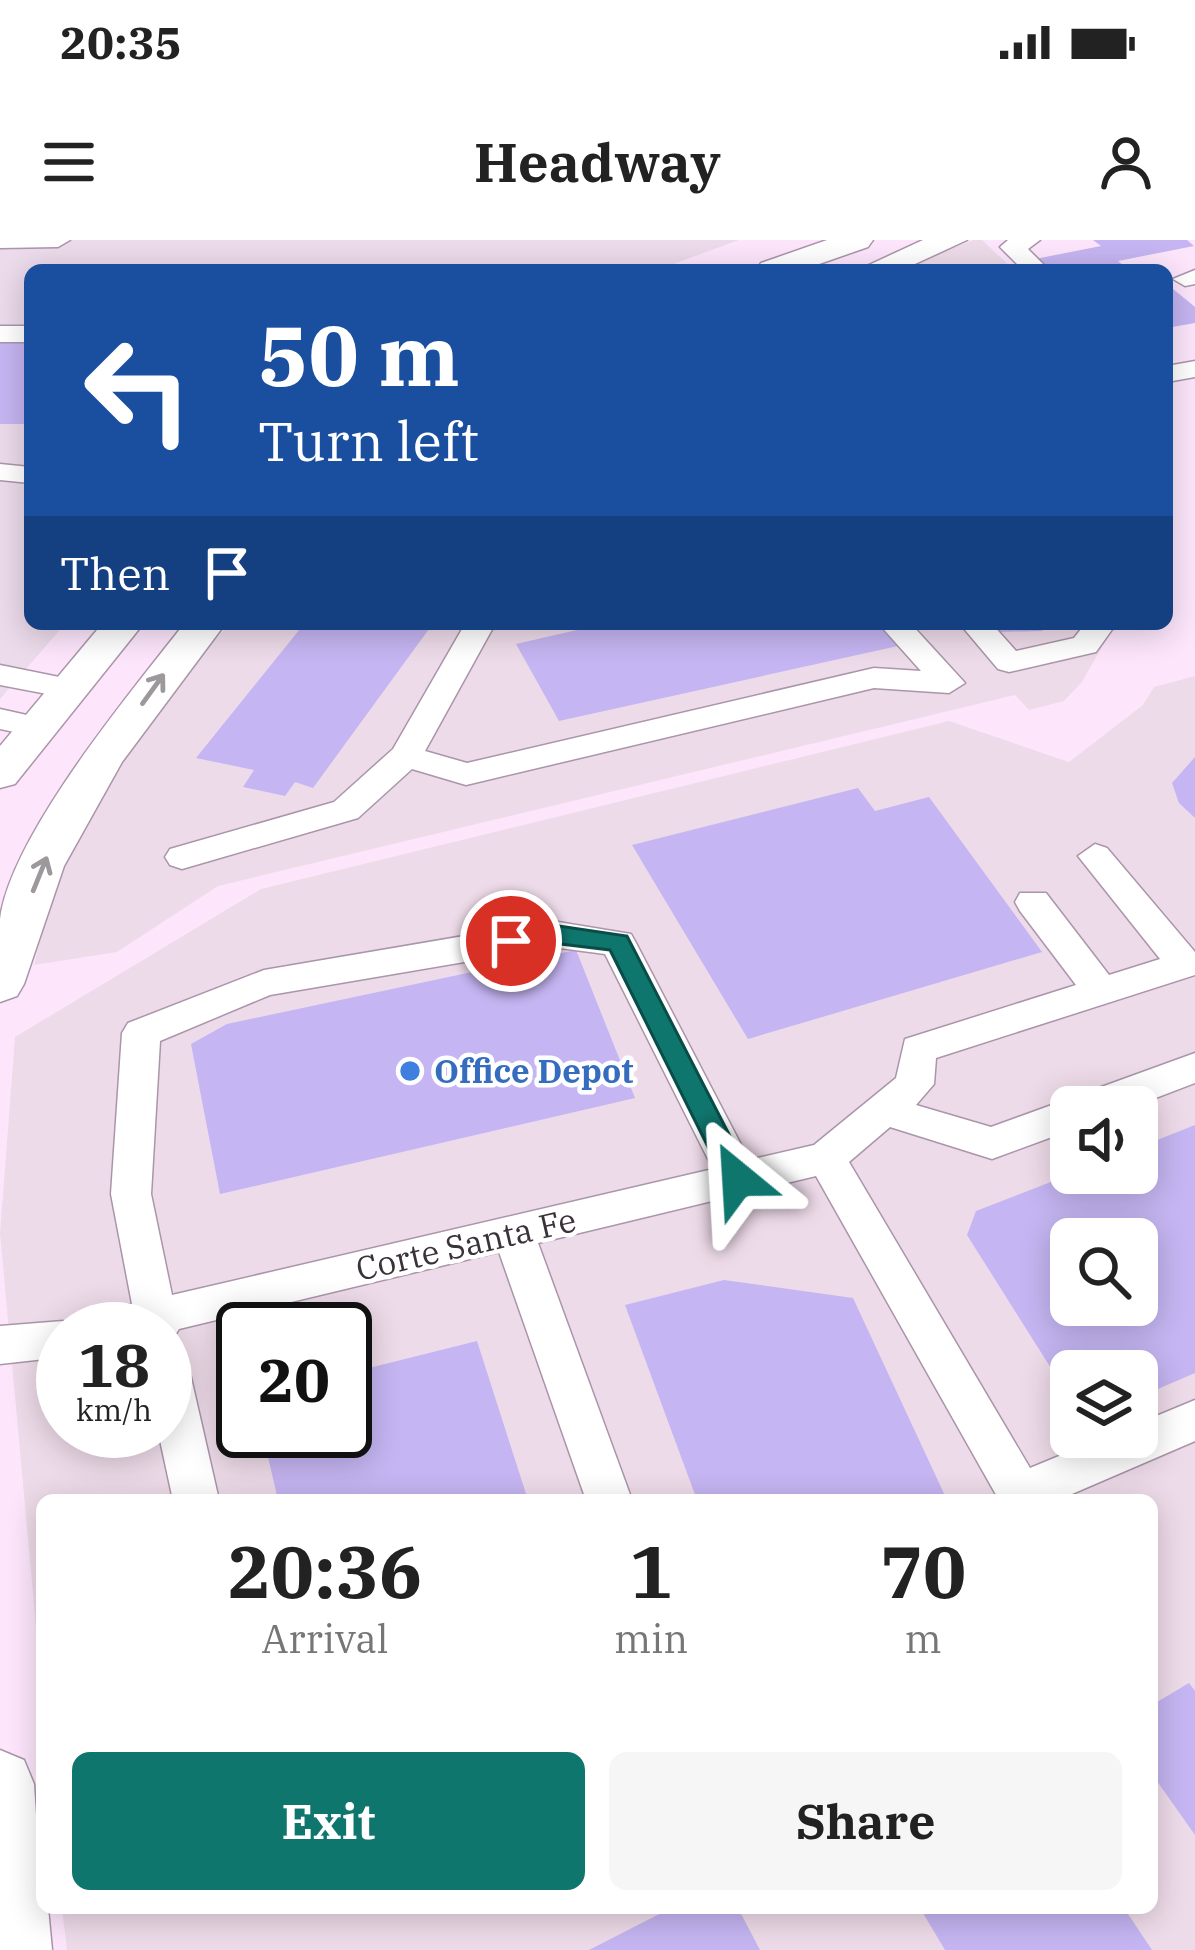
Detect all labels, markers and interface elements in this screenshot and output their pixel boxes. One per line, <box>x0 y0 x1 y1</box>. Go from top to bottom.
text: 20:35 <box>60 13 182 71</box>
text: Headway <box>474 127 721 197</box>
icon: menu <box>36 129 102 195</box>
icon: person <box>1093 129 1159 195</box>
text: 50 m <box>258 300 460 409</box>
icon: left <box>60 312 216 468</box>
text: Turn left <box>258 406 479 476</box>
icon: arrive <box>194 540 260 606</box>
text: Then <box>60 544 170 602</box>
one-way arrow <box>140 673 166 706</box>
one-way arrow <box>31 856 52 893</box>
pin <box>460 890 562 992</box>
icon: arrive <box>478 908 544 974</box>
place label: Office Depot <box>434 1049 634 1092</box>
marker: Office Depot <box>397 1058 423 1084</box>
map controls <box>1050 1086 1158 1458</box>
button: sound <box>1050 1086 1158 1194</box>
position arrow <box>675 1116 801 1242</box>
street label: Corte Santa Fe <box>352 1197 580 1290</box>
button: search <box>1050 1218 1158 1326</box>
speed limit sign: 20 <box>216 1302 372 1458</box>
text: 18 <box>78 1325 150 1404</box>
button: layers <box>1050 1350 1158 1458</box>
text: km/h <box>76 1390 152 1429</box>
text: 20:36 <box>228 1524 422 1618</box>
text: 1 <box>629 1524 673 1618</box>
text: 70 <box>880 1524 966 1618</box>
text: Arrival <box>262 1613 388 1664</box>
text: min <box>614 1613 688 1664</box>
text: m <box>905 1613 942 1664</box>
button: Exit <box>72 1752 585 1890</box>
button: Share <box>609 1752 1122 1890</box>

